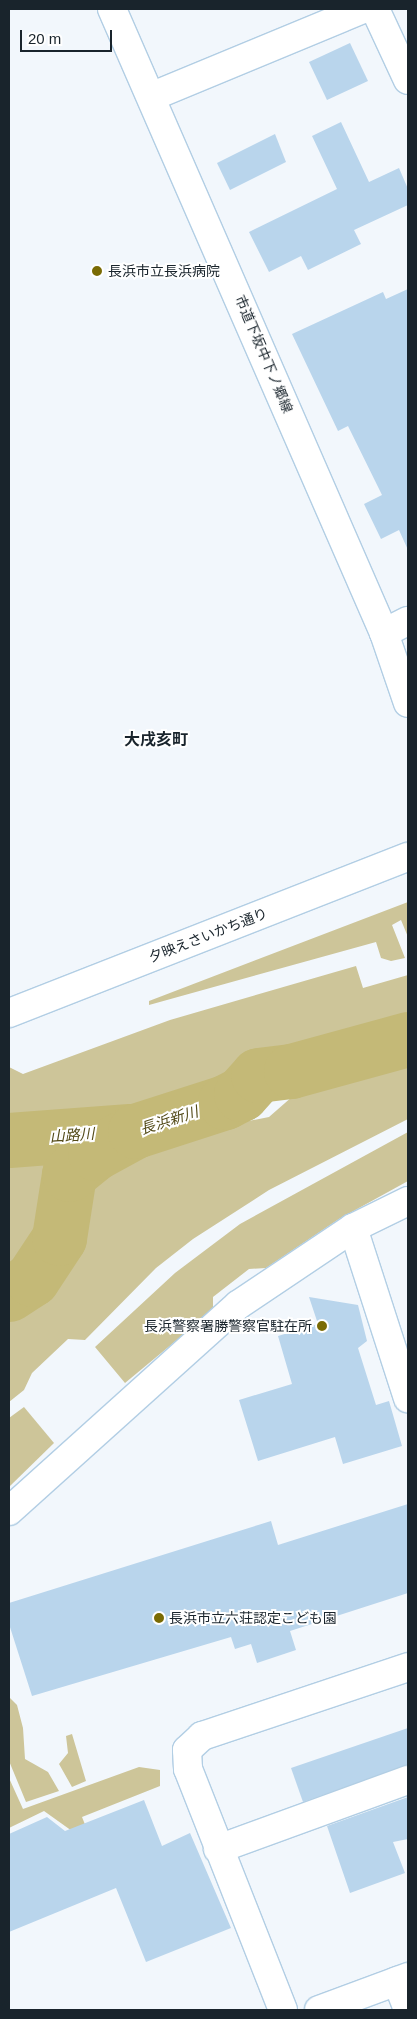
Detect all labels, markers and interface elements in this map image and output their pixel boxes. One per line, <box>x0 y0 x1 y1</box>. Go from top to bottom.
scale bar <box>22 20 115 52</box>
text: 20 m <box>28 30 61 47</box>
place label: 長浜市立長浜病院 <box>108 263 220 279</box>
marker: 長浜市立長浜病院 <box>90 264 104 278</box>
street label: 市道下坂中下ノ郷線 <box>232 293 296 415</box>
district label: 大戌亥町 <box>124 730 188 750</box>
street label: 夕映えさいかち通り <box>146 905 270 965</box>
water label: 長浜新川 <box>138 1102 200 1138</box>
water label: 山路川 <box>49 1124 95 1146</box>
place label: 長浜警察署勝警察官駐在所 <box>144 1318 312 1334</box>
marker: 長浜警察署勝警察官駐在所 <box>316 1320 328 1332</box>
place label: 長浜市立六荘認定こども園 <box>169 1610 337 1626</box>
marker: 長浜市立六荘認定こども園 <box>153 1612 165 1624</box>

